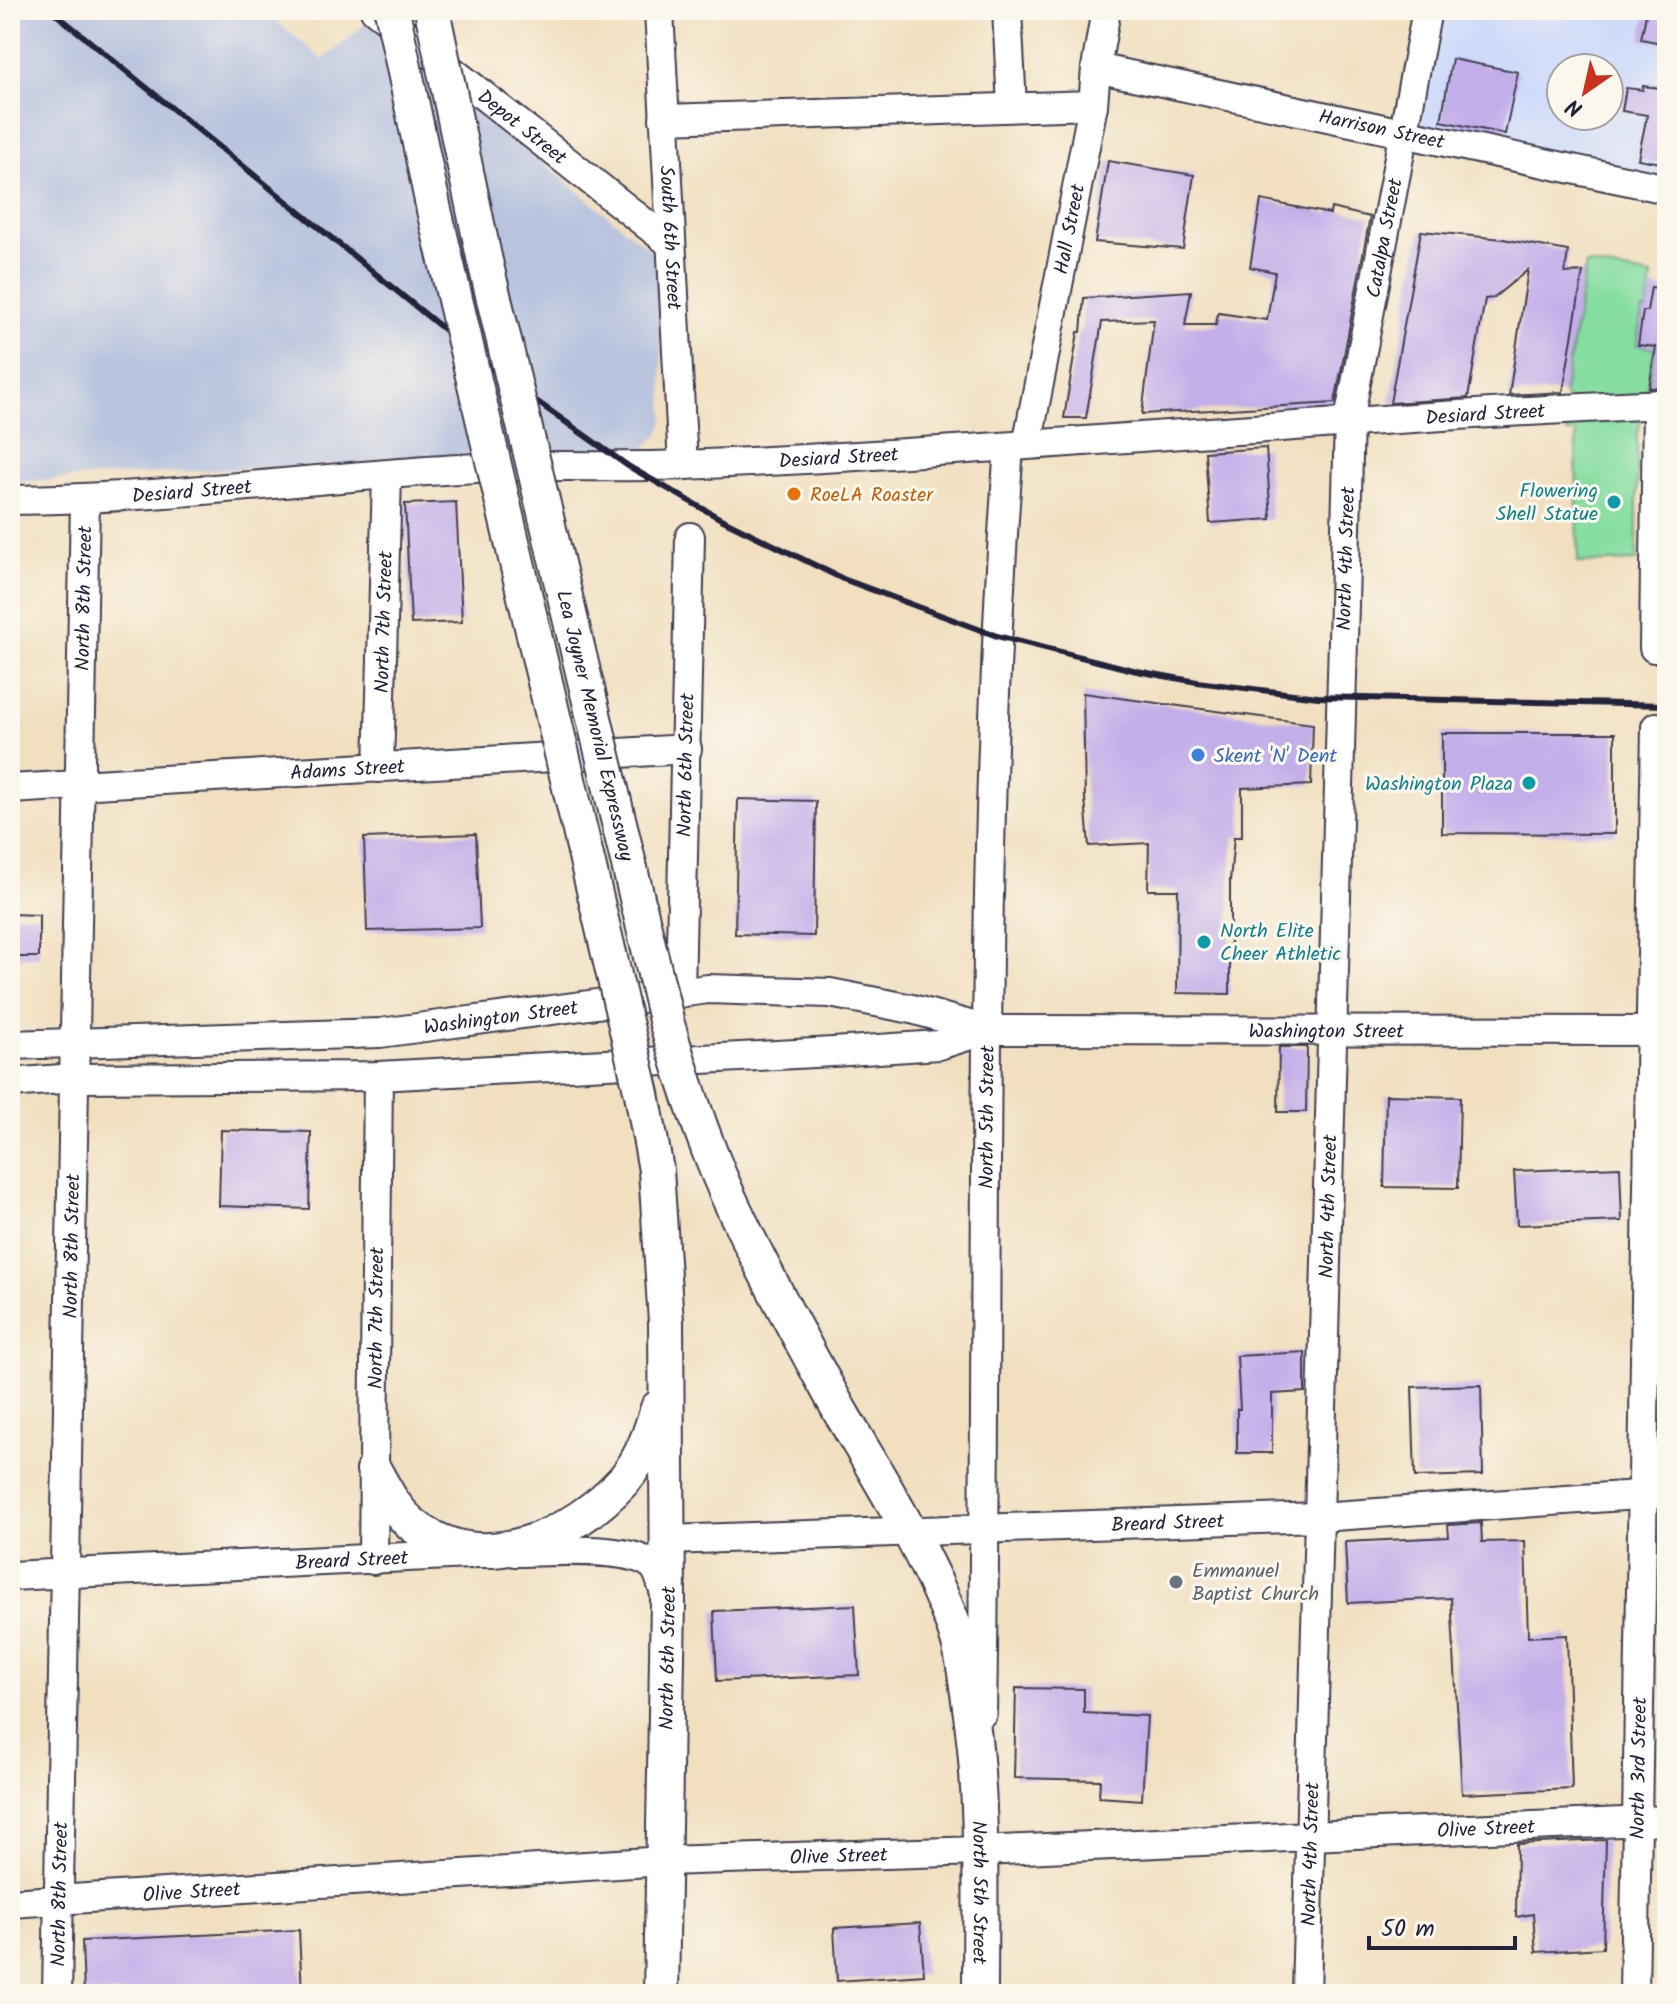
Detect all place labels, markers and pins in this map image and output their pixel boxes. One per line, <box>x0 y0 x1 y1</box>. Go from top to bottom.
place label: Flowering Shell Statue <box>1496 476 1598 531</box>
place label: RoeLA Roaster <box>810 480 934 512</box>
marker: RoeLA Roaster <box>785 485 803 503</box>
marker: Flowering Shell Statue <box>1605 493 1623 511</box>
place label: Skent 'N' Dent <box>1214 741 1337 773</box>
marker: Skent 'N' Dent <box>1189 746 1207 764</box>
place label: Washington Plaza <box>1365 769 1513 801</box>
marker: Washington Plaza <box>1520 774 1538 792</box>
place label: North Elite Cheer Athletic <box>1220 916 1341 971</box>
marker: North Elite Cheer Athletic <box>1195 933 1213 951</box>
place label: Emmanuel Baptist Church <box>1192 1556 1319 1611</box>
marker: Emmanuel Baptist Church <box>1167 1573 1185 1591</box>

